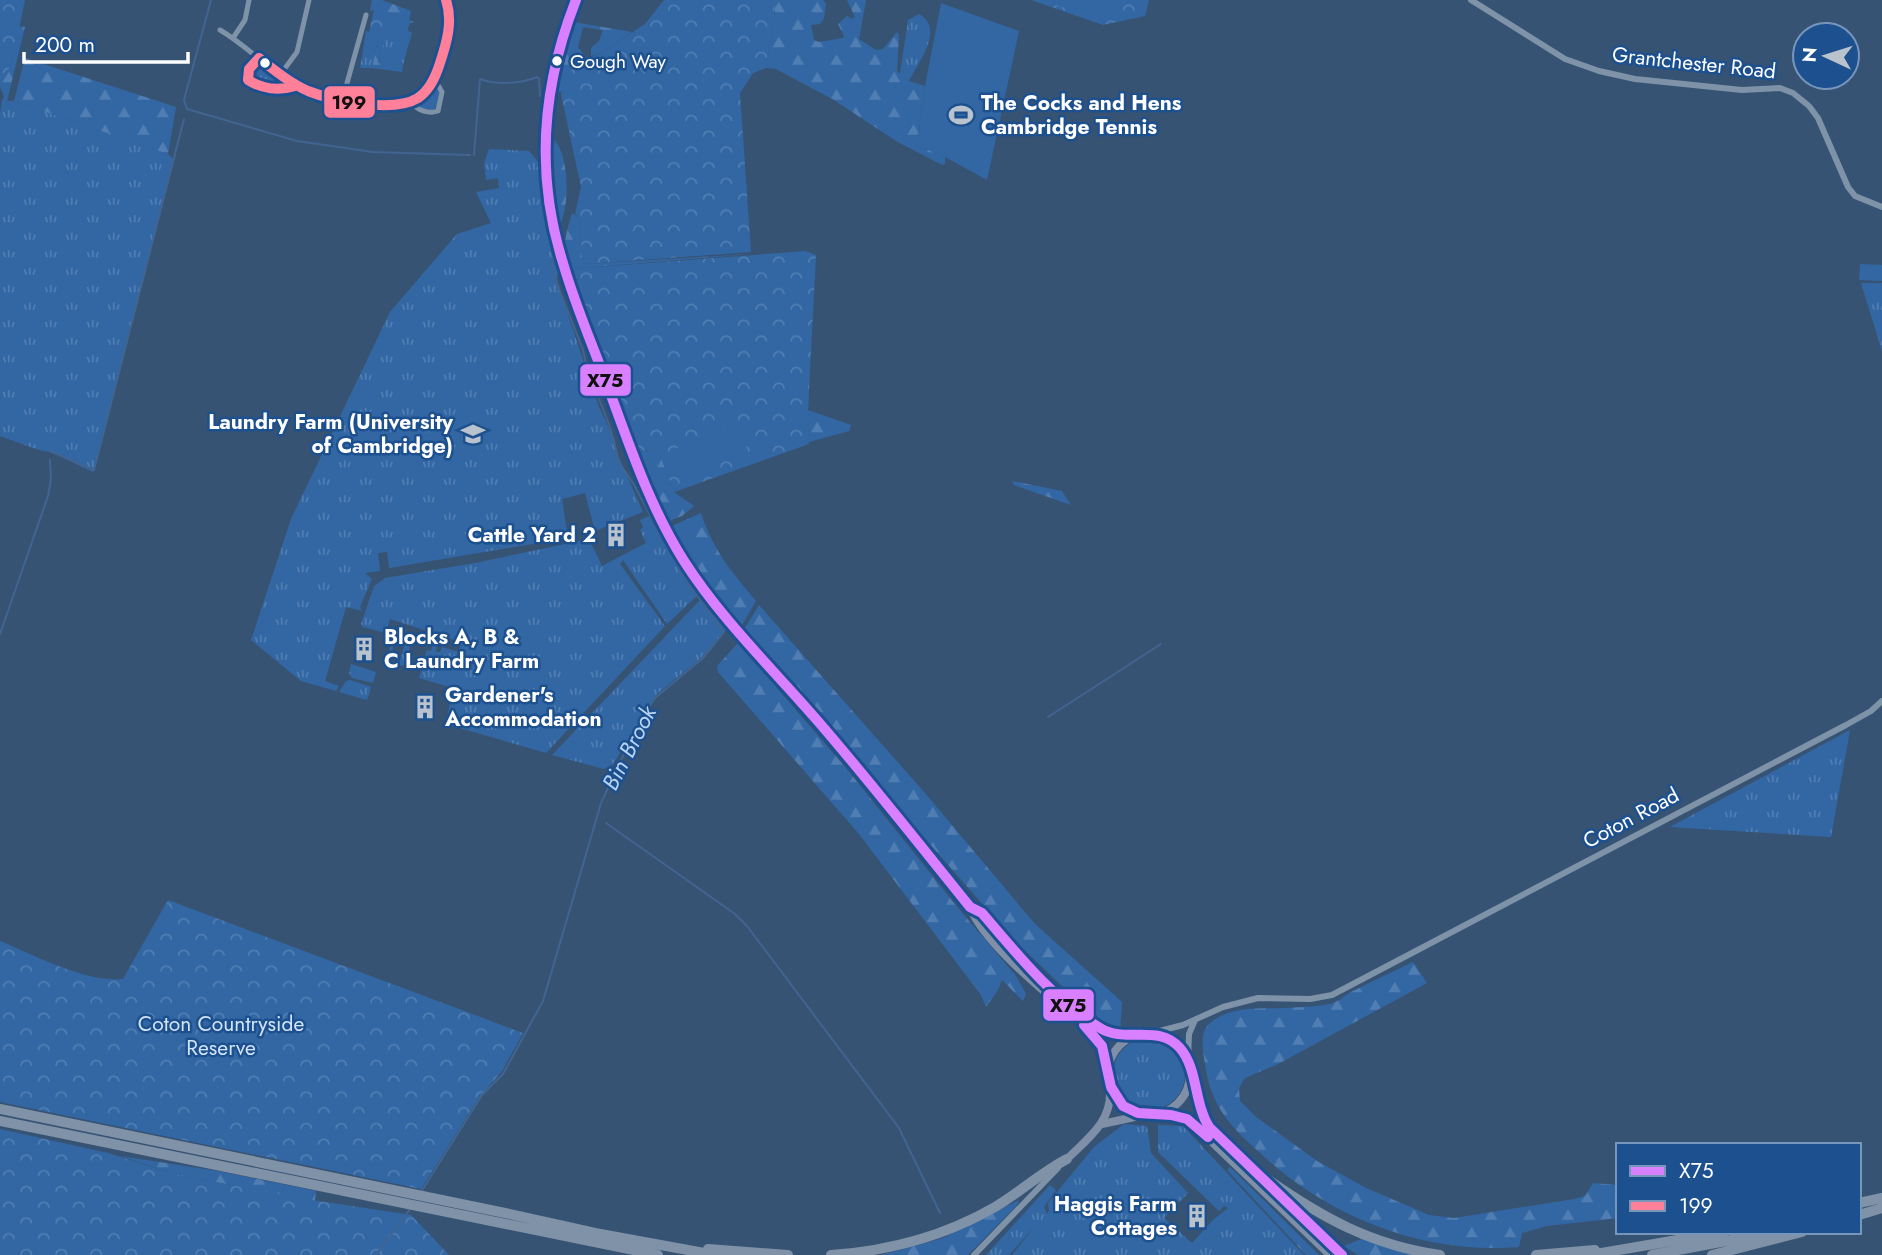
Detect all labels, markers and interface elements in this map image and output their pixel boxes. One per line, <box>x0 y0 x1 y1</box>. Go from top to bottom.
scale bar <box>24 21 189 65</box>
north arrow <box>1791 21 1861 91</box>
text: 200 m <box>35 30 95 60</box>
street label: Grantchester Road <box>1611 39 1777 87</box>
text: N <box>1796 46 1824 63</box>
place label: Gough Way <box>570 48 667 75</box>
marker: Gough Way <box>550 54 564 68</box>
unlabelled marker <box>258 56 272 70</box>
line badge: 199 <box>323 85 376 119</box>
place label: The Cocks and Hens Cambridge Tennis <box>981 88 1182 142</box>
text: 199 <box>331 89 367 116</box>
sports icon: The Cocks and Hens Cambridge Tennis <box>947 101 975 129</box>
line badge: X75 <box>579 363 632 397</box>
text: X75 <box>587 367 623 394</box>
place label: Laundry Farm (University of Cambridge) <box>208 407 454 461</box>
school or university icon: Laundry Farm (University of Cambridge) <box>459 420 487 448</box>
place label: Cattle Yard 2 <box>468 520 596 550</box>
building icon: Cattle Yard 2 <box>602 521 630 549</box>
place label: Blocks A, B & C Laundry Farm <box>384 622 539 676</box>
building icon: Blocks A, B & C Laundry Farm <box>350 635 378 663</box>
place label: Gardener's Accommodation <box>444 680 602 734</box>
building icon: Gardener's Accommodation <box>411 693 439 721</box>
water label: Bin Brook <box>593 699 665 796</box>
street label: Coton Road <box>1578 780 1684 856</box>
line badge: X75 <box>1042 988 1095 1022</box>
text: X75 <box>1050 992 1086 1019</box>
park label: Coton Countryside Reserve <box>138 1009 304 1063</box>
legend <box>1616 1143 1861 1234</box>
text: X75 <box>1679 1156 1714 1186</box>
place label: Haggis Farm Cottages <box>1054 1189 1177 1243</box>
text: 199 <box>1679 1191 1713 1221</box>
building icon: Haggis Farm Cottages <box>1183 1202 1211 1230</box>

